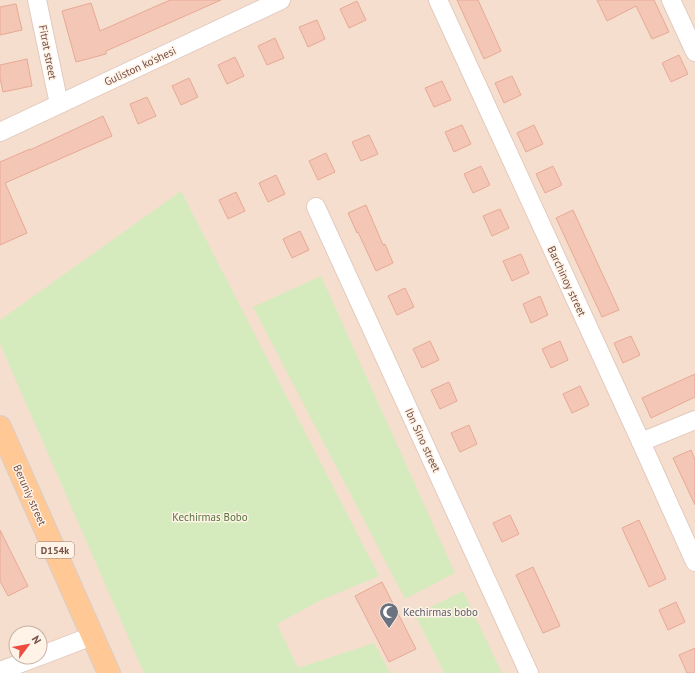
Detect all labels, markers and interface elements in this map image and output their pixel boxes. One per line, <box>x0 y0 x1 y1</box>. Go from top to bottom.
street label: Fitrat street <box>36 24 60 81</box>
street label: Guliston ko'shesi <box>102 43 178 89</box>
street label: Barchinoy street <box>545 244 589 319</box>
street label: Ibn Sino street <box>402 406 444 474</box>
street label: Beruniy street <box>10 462 50 528</box>
park label: Kechirmas Bobo <box>172 510 248 524</box>
road number: D154k <box>36 542 74 558</box>
mosque icon: Kechirmas bobo <box>378 601 400 629</box>
place label: Kechirmas bobo <box>403 605 478 619</box>
north arrow <box>8 625 48 665</box>
text: N <box>29 633 44 646</box>

